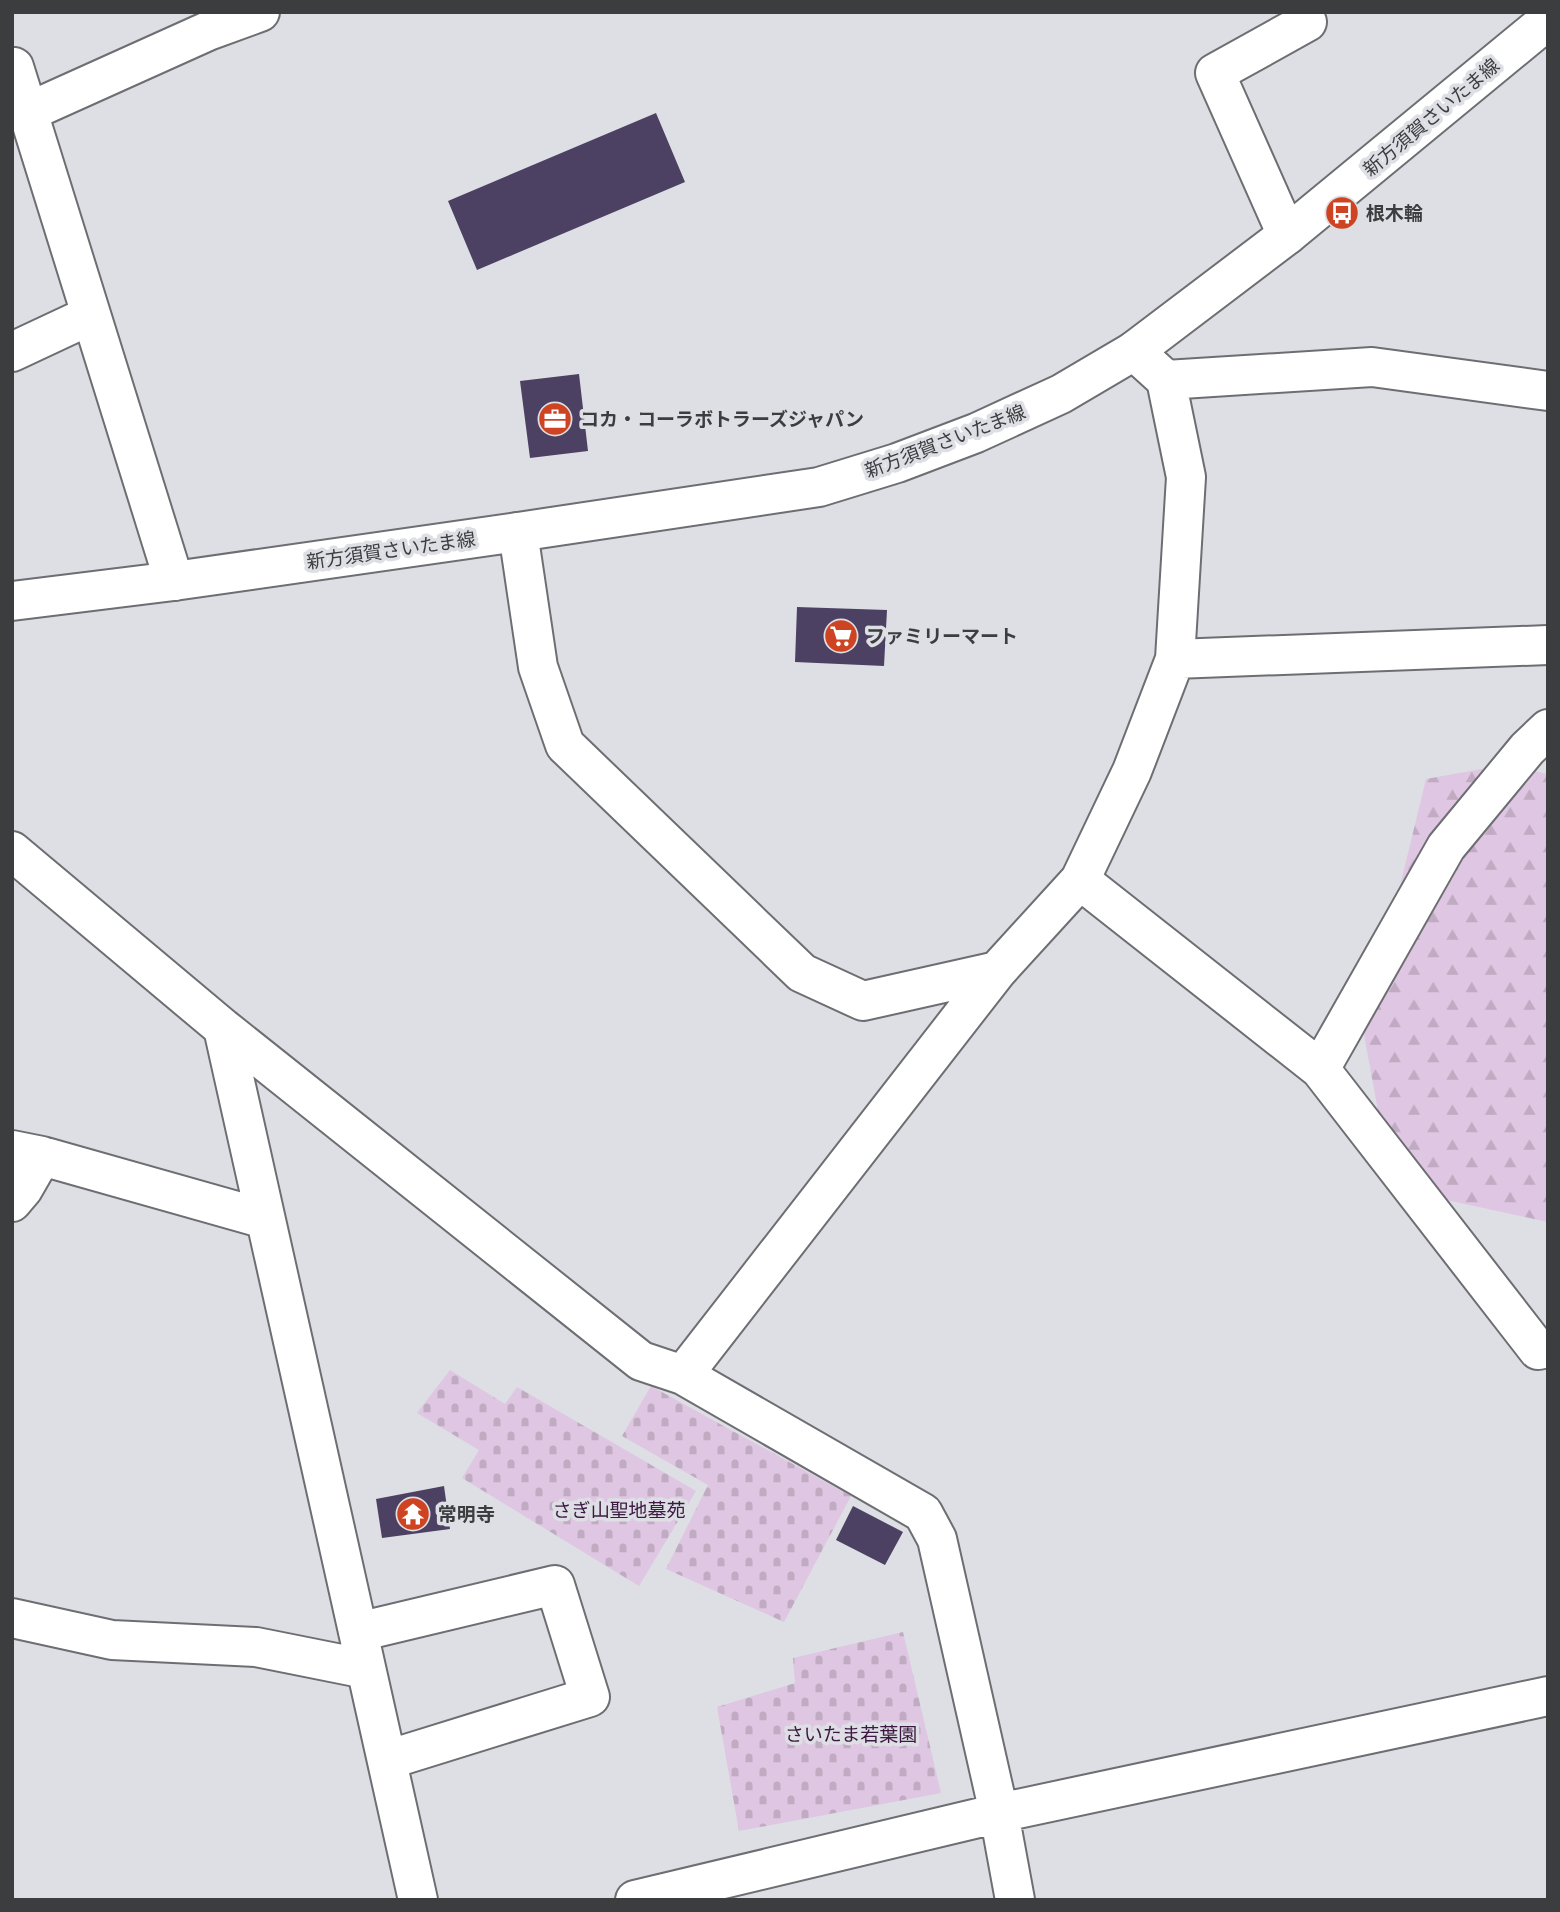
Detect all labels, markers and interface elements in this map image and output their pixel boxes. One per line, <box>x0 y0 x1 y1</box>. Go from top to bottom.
street label: 新方須賀さいたま線 <box>1359 54 1504 181</box>
bus stop icon: 根木輪 <box>1323 194 1361 232</box>
place label: 根木輪 <box>1366 202 1423 225</box>
office icon: コカ・コーラボトラーズジャパン <box>536 400 574 438</box>
street label: 新方須賀さいたま線 <box>861 400 1029 483</box>
place label: コカ・コーラボトラーズジャパン <box>580 408 864 431</box>
street label: 新方須賀さいたま線 <box>305 527 477 574</box>
supermarket icon: ファミリーマート <box>822 617 860 655</box>
place label: ファミリーマート <box>866 625 1018 648</box>
temple icon: 常明寺 <box>394 1495 432 1533</box>
park label: さぎ山聖地墓苑 <box>552 1499 686 1522</box>
place label: 常明寺 <box>438 1503 495 1526</box>
park label: さいたま若葉園 <box>785 1723 917 1746</box>

